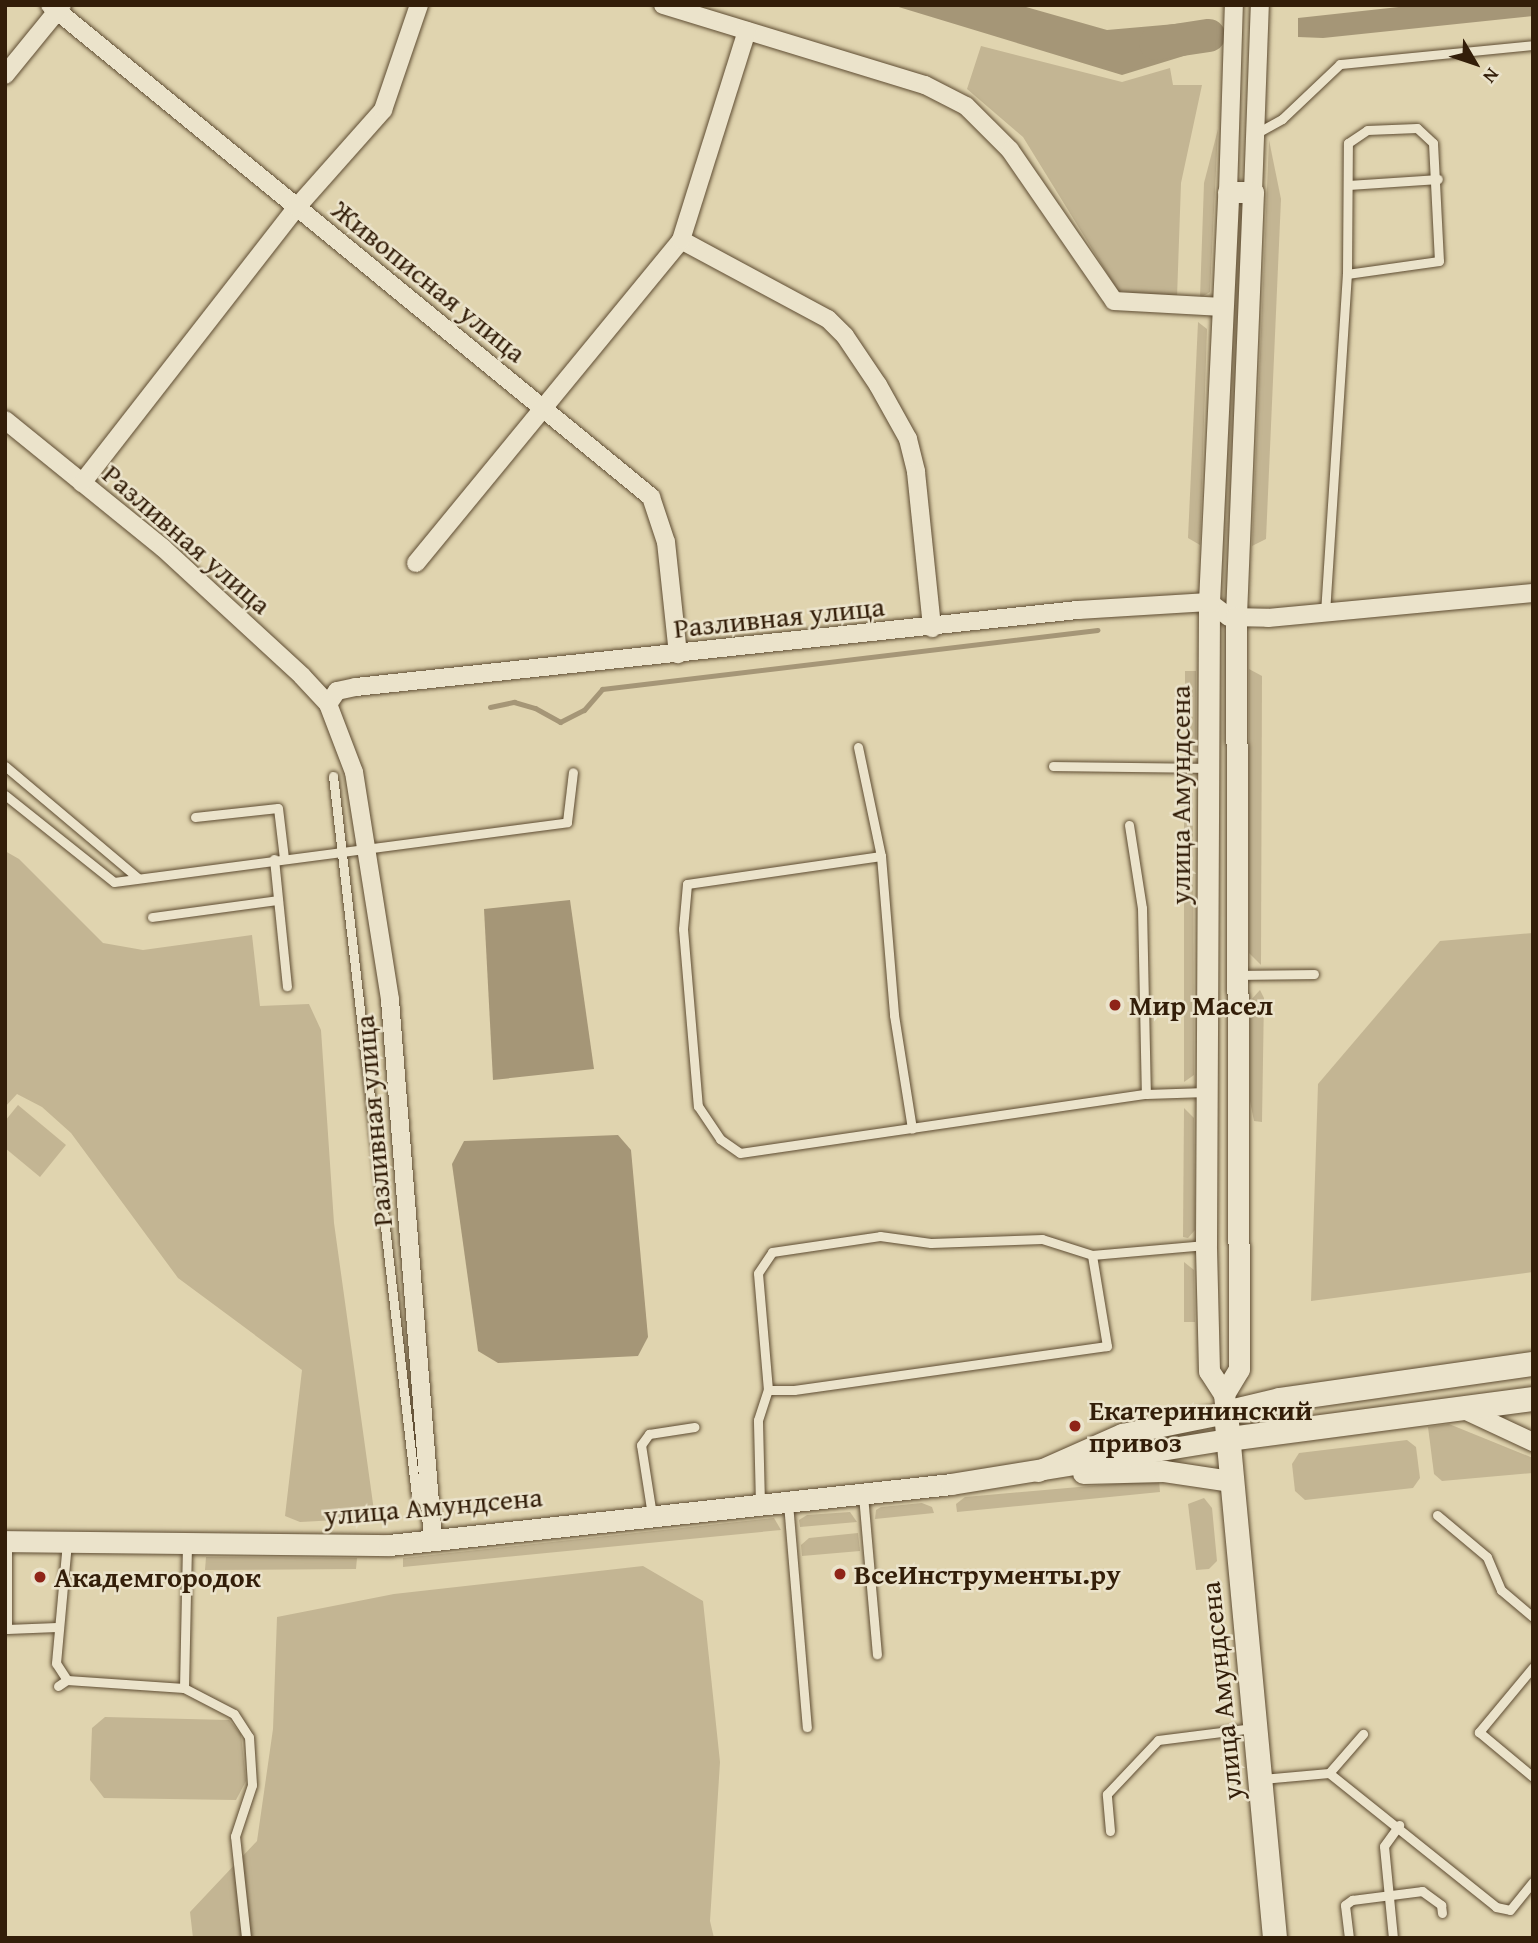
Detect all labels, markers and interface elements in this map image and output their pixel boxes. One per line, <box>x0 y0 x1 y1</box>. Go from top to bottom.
north arrow <box>1440 28 1510 98</box>
text: N <box>1476 62 1506 90</box>
street label: Живописная улица <box>325 192 533 370</box>
street label: Разливная улица <box>96 457 278 621</box>
street label: Разливная улица <box>672 589 886 645</box>
street label: улица Амундсена <box>1163 685 1197 905</box>
place label: Мир Масел <box>1129 988 1273 1022</box>
marker: Мир Масел <box>1107 997 1123 1013</box>
street label: Разливная улица <box>347 1014 399 1228</box>
place label: Екатерининский привоз <box>1089 1393 1313 1459</box>
marker: Екатерининский привоз <box>1067 1418 1083 1434</box>
street label: улица Амундсена <box>322 1480 544 1532</box>
place label: ВсеИнструменты.ру <box>854 1557 1121 1591</box>
place label: Академгородок <box>54 1560 261 1594</box>
marker: ВсеИнструменты.ру <box>832 1566 848 1582</box>
marker: Академгородок <box>32 1569 48 1585</box>
street label: улица Амундсена <box>1193 1580 1249 1802</box>

